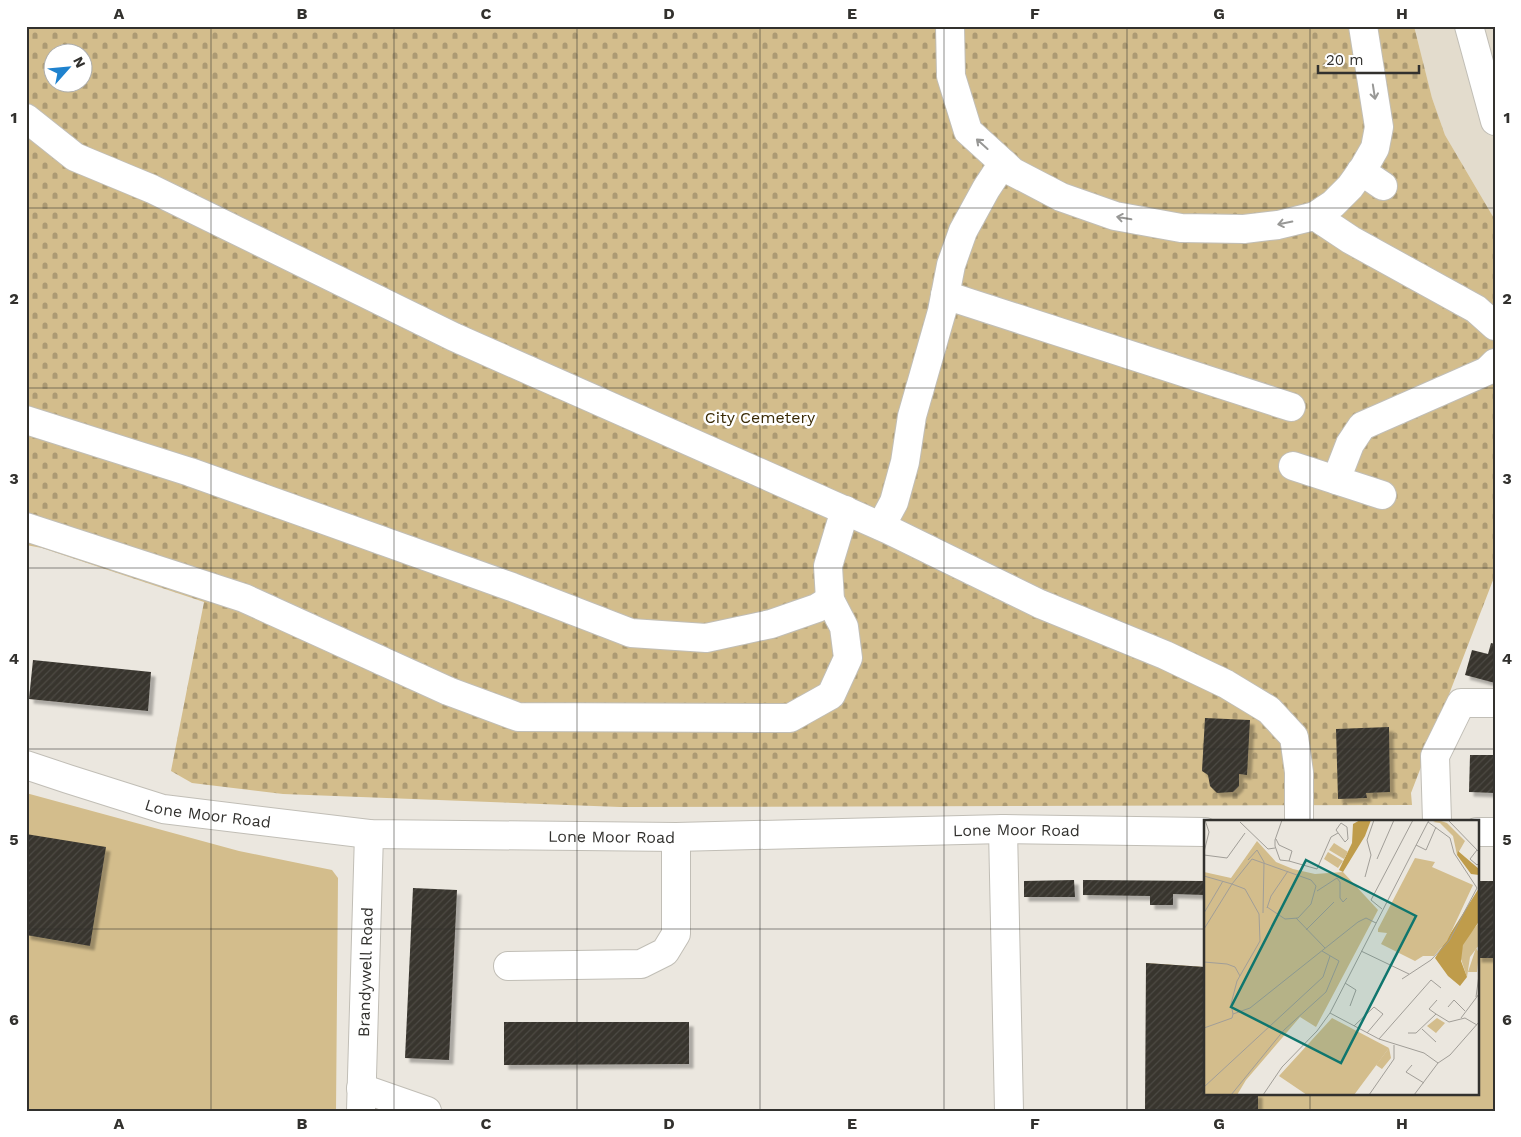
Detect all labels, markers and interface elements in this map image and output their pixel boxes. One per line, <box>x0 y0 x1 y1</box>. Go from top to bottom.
text: A <box>114 4 125 23</box>
text: B <box>297 4 308 23</box>
text: C <box>481 4 492 23</box>
text: D <box>663 4 675 23</box>
text: E <box>847 4 857 23</box>
text: F <box>1030 4 1040 23</box>
text: G <box>1213 4 1225 23</box>
text: H <box>1396 4 1408 23</box>
north arrow <box>42 42 92 92</box>
scale bar <box>1318 42 1420 74</box>
text: 20 m <box>1326 51 1364 69</box>
text: N <box>70 54 89 70</box>
one-way arrow <box>1369 83 1379 99</box>
text: 1 <box>11 108 17 127</box>
text: 1 <box>1504 108 1510 127</box>
one-way arrow <box>975 138 988 150</box>
one-way arrow <box>1116 212 1132 222</box>
one-way arrow <box>1278 219 1294 229</box>
text: 2 <box>9 289 19 308</box>
text: 2 <box>1502 289 1512 308</box>
park label: City Cemetery <box>705 408 816 427</box>
text: 3 <box>9 469 19 488</box>
text: 3 <box>1502 469 1512 488</box>
text: 4 <box>9 649 19 668</box>
text: 4 <box>1502 649 1512 668</box>
street label: Lone Moor Road <box>142 795 272 832</box>
street label: Lone Moor Road <box>953 820 1080 840</box>
inset map <box>1204 820 1478 1094</box>
street label: Lone Moor Road <box>548 827 675 847</box>
text: 5 <box>9 830 19 849</box>
text: 5 <box>1502 830 1512 849</box>
street label: Brandywell Road <box>354 907 377 1037</box>
text: 6 <box>9 1010 19 1029</box>
text: 6 <box>1502 1010 1512 1029</box>
text: A <box>114 1114 125 1133</box>
text: B <box>297 1114 308 1133</box>
text: C <box>481 1114 492 1133</box>
text: D <box>663 1114 675 1133</box>
text: E <box>847 1114 857 1133</box>
text: F <box>1030 1114 1040 1133</box>
text: G <box>1213 1114 1225 1133</box>
text: H <box>1396 1114 1408 1133</box>

